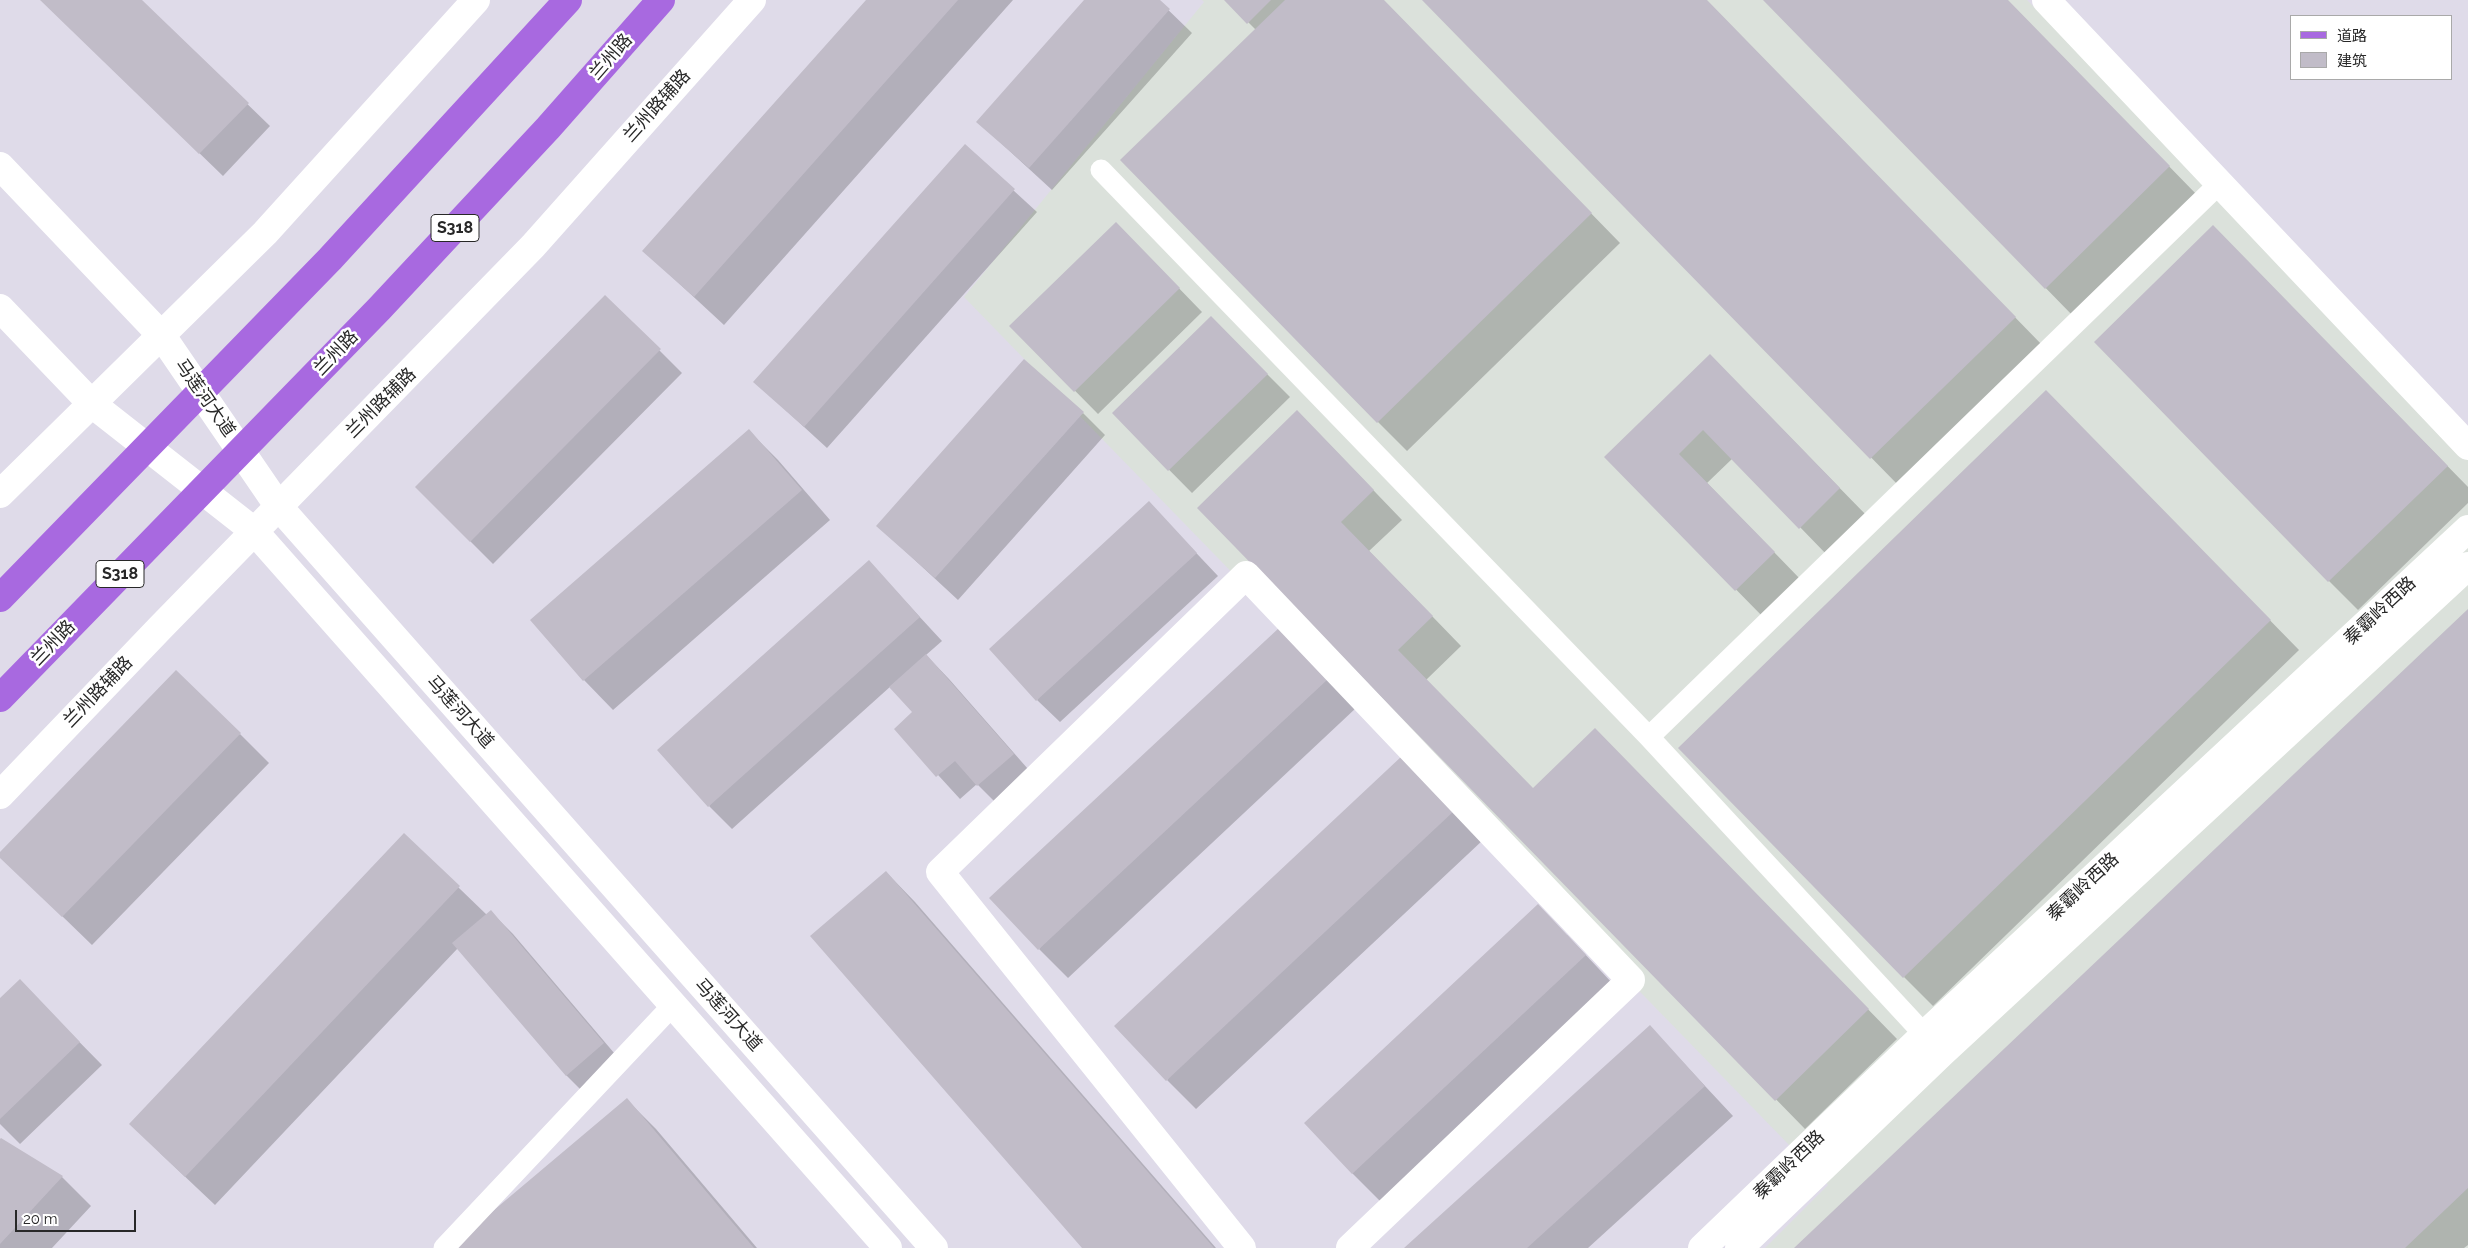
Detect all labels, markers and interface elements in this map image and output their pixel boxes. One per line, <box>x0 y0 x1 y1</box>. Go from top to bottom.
legend <box>2290 15 2453 80</box>
text: 道路 <box>2337 27 2367 45</box>
street label: 兰州路 <box>585 30 637 84</box>
text: 建筑 <box>2337 52 2367 70</box>
street label: 兰州路辅路 <box>619 65 695 147</box>
road number: S318 <box>431 214 479 242</box>
street label: 兰州路 <box>309 326 363 380</box>
street label: 马莲河大道 <box>170 355 240 441</box>
street label: 兰州路辅路 <box>342 364 420 442</box>
road number: S318 <box>96 560 144 588</box>
street label: 秦霸岭西路 <box>2340 572 2420 650</box>
street label: 兰州路 <box>26 616 80 670</box>
street label: 兰州路辅路 <box>59 652 137 732</box>
street label: 马莲河大道 <box>422 671 498 753</box>
street label: 秦霸岭西路 <box>2043 848 2123 926</box>
street label: 马莲河大道 <box>690 974 766 1056</box>
street label: 秦霸岭西路 <box>1749 1126 1829 1204</box>
scale bar <box>18 1200 139 1232</box>
text: 20 m <box>23 1210 58 1228</box>

